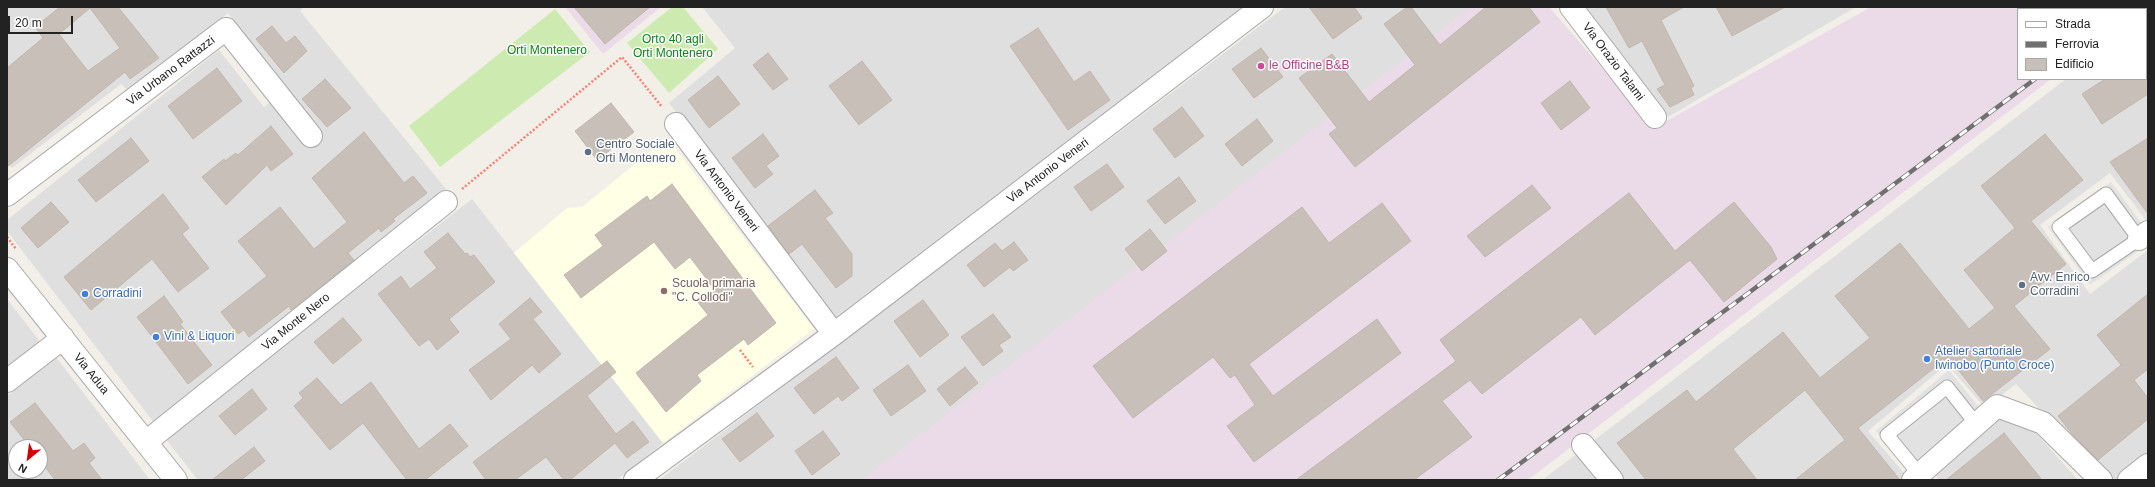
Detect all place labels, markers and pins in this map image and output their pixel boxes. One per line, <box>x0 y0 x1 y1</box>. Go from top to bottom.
place label: le Officine B&B <box>1269 59 1349 73</box>
marker: le Officine B&B <box>1256 61 1266 71</box>
place label: Centro Sociale Orti Montenero <box>596 138 676 166</box>
marker: Centro Sociale Orti Montenero <box>583 147 593 157</box>
place label: Avv. Enrico Corradini <box>2030 271 2090 299</box>
place label: Scuola primaria "C. Collodi" <box>672 277 755 305</box>
marker: Avv. Enrico Corradini <box>2017 280 2027 290</box>
marker: Scuola primaria "C. Collodi" <box>659 286 669 296</box>
place label: Corradini <box>93 287 142 301</box>
marker: Corradini <box>80 289 90 299</box>
place label: Vini & Liquori <box>164 330 234 344</box>
marker: Vini & Liquori <box>151 332 161 342</box>
place label: Atelier sartoriale Iwinobo (Punto Croce) <box>1935 345 2054 373</box>
marker: Atelier sartoriale Iwinobo (Punto Croce) <box>1922 354 1932 364</box>

